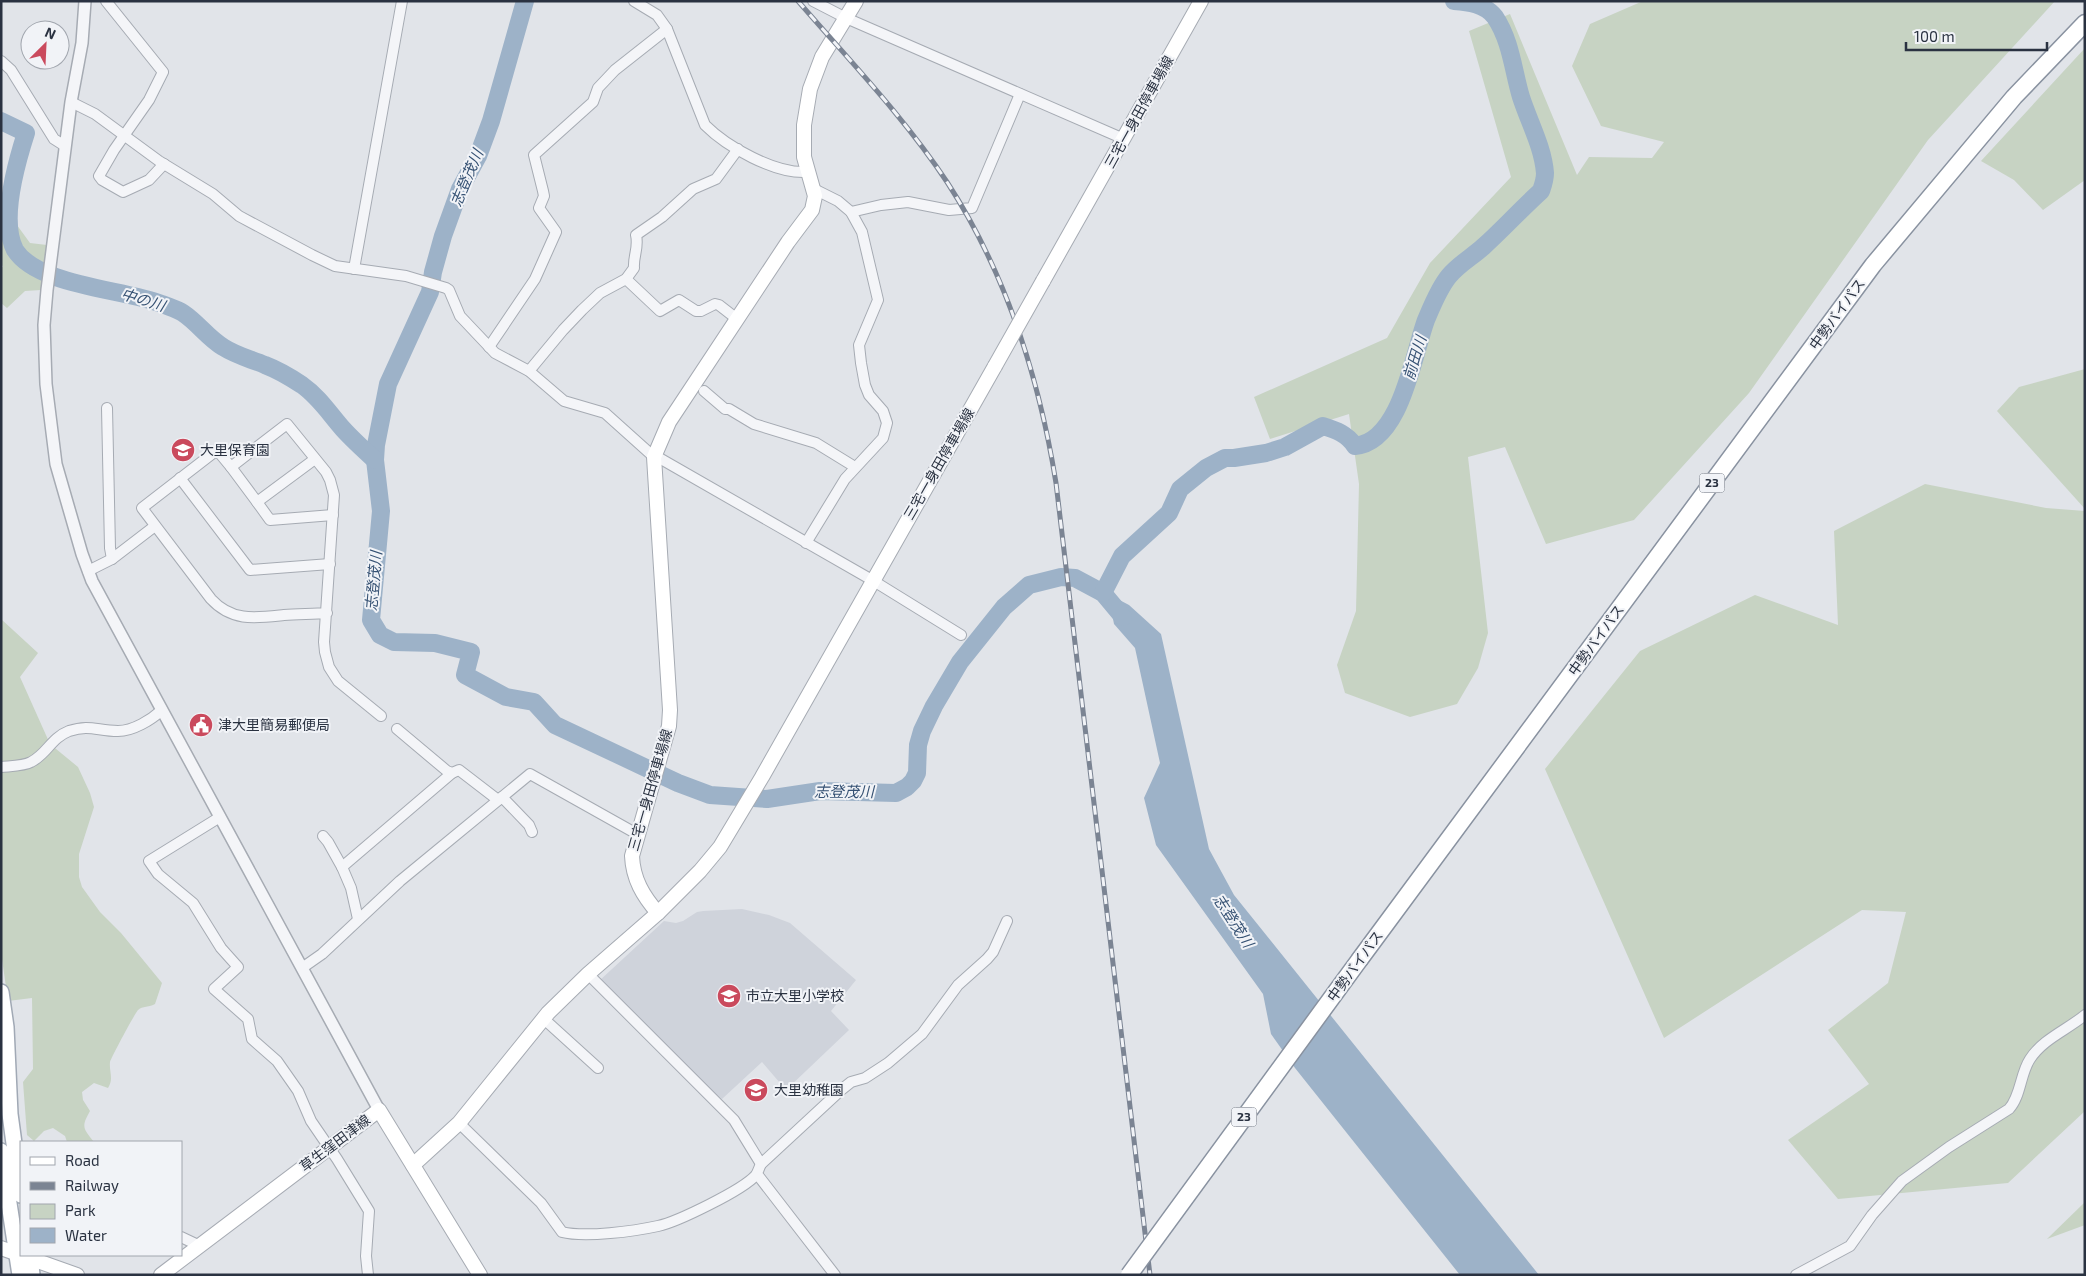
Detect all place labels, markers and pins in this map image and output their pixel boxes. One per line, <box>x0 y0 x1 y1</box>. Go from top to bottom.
school or university icon: 大里保育園 <box>170 437 196 463</box>
place label: 大里保育園 <box>200 441 270 458</box>
public building icon: 津大里簡易郵便局 <box>188 712 214 738</box>
place label: 津大里簡易郵便局 <box>218 716 330 733</box>
school or university icon: 市立大里小学校 <box>716 983 742 1009</box>
place label: 市立大里小学校 <box>746 987 844 1004</box>
school or university icon: 大里幼稚園 <box>743 1077 769 1103</box>
place label: 大里幼稚園 <box>774 1081 844 1098</box>

